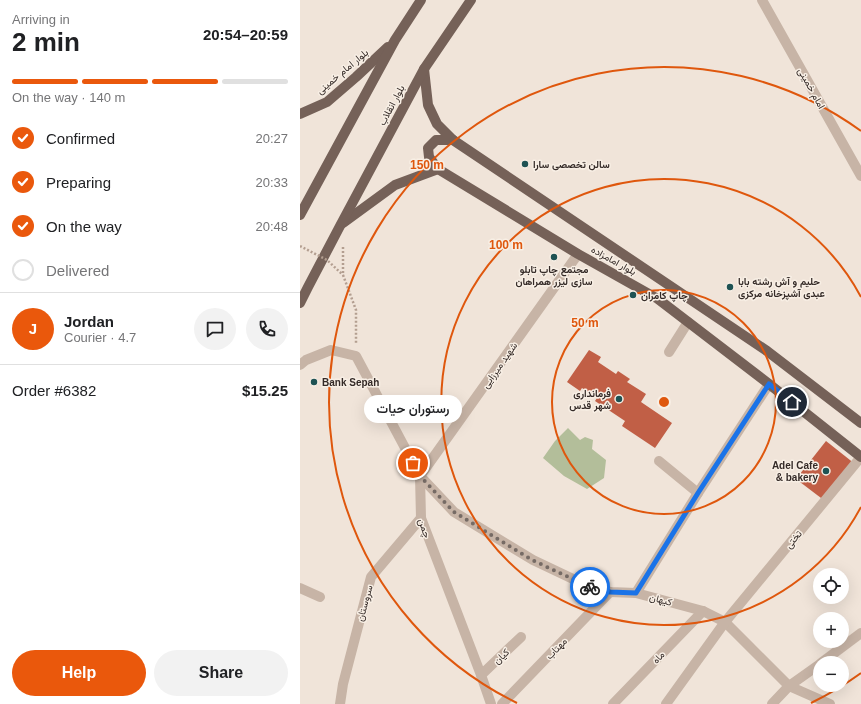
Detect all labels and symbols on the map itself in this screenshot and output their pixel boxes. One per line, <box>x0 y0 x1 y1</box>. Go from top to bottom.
street label: بلوار امام خمینی <box>314 47 371 97</box>
street label: امام خمینی <box>795 66 827 111</box>
street label: بلوار انقلاب <box>376 83 408 128</box>
text: 150 m <box>410 158 444 172</box>
marker: سالن تخصصی سارا <box>520 159 530 169</box>
place label: سالن تخصصی سارا <box>533 159 610 171</box>
text: 100 m <box>489 238 523 252</box>
street label: بلوار امامزاده <box>589 244 638 278</box>
marker: مجتمع چاپ تابلو سازی لیزر همراهان <box>549 252 559 262</box>
place label: مجتمع چاپ تابلو سازی لیزر همراهان <box>516 264 593 288</box>
place label: حلیم و آش رشته بابا عبدی آشپزخانه مرکزی <box>738 276 825 301</box>
marker: حلیم و آش رشته بابا عبدی آشپزخانه مرکزی <box>725 282 735 292</box>
marker: چاپ کامران <box>628 290 638 300</box>
place label: چاپ کامران <box>641 290 688 303</box>
text: 50 m <box>571 316 599 330</box>
street label: شهید میرزایی <box>480 340 520 391</box>
marker: Bank Sepah <box>309 377 319 387</box>
place label: Bank Sepah <box>322 377 379 388</box>
pin <box>775 385 809 419</box>
place label: فرمانداری شهر قدس <box>569 388 611 412</box>
marker: فرمانداری شهر قدس <box>614 394 624 404</box>
callout: رستوران حیات <box>364 395 462 423</box>
centre of rings <box>657 395 671 409</box>
pin <box>396 446 430 480</box>
place label: Adel Cafe & bakery <box>772 460 818 483</box>
marker: Adel Cafe & bakery <box>821 466 831 476</box>
street label: چمن <box>414 517 433 540</box>
street label: تختی <box>783 528 805 551</box>
courier <box>570 567 610 607</box>
street label: سروستان <box>354 584 376 623</box>
street label: کیهان <box>648 591 674 609</box>
street label: مهتاب <box>544 635 570 662</box>
street label: کیان <box>491 646 513 667</box>
street label: ماه <box>650 649 667 666</box>

